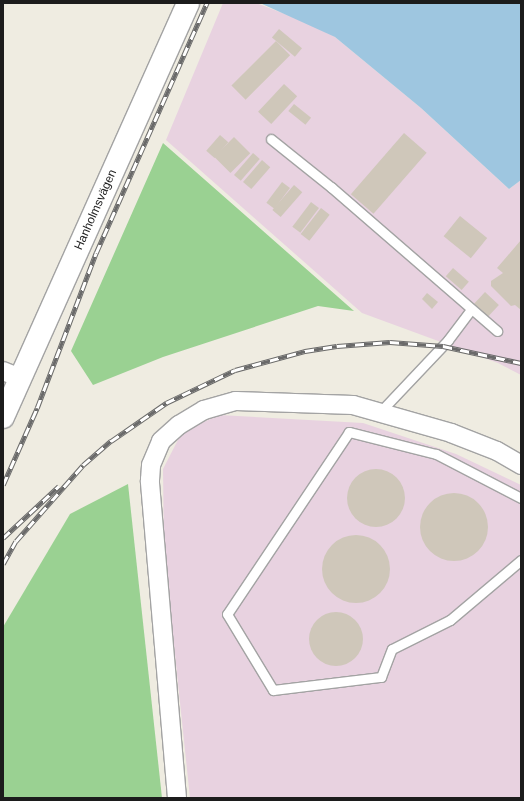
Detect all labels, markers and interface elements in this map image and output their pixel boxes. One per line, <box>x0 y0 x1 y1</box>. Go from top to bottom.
street label: Hanholmsvägen <box>72 167 120 253</box>

